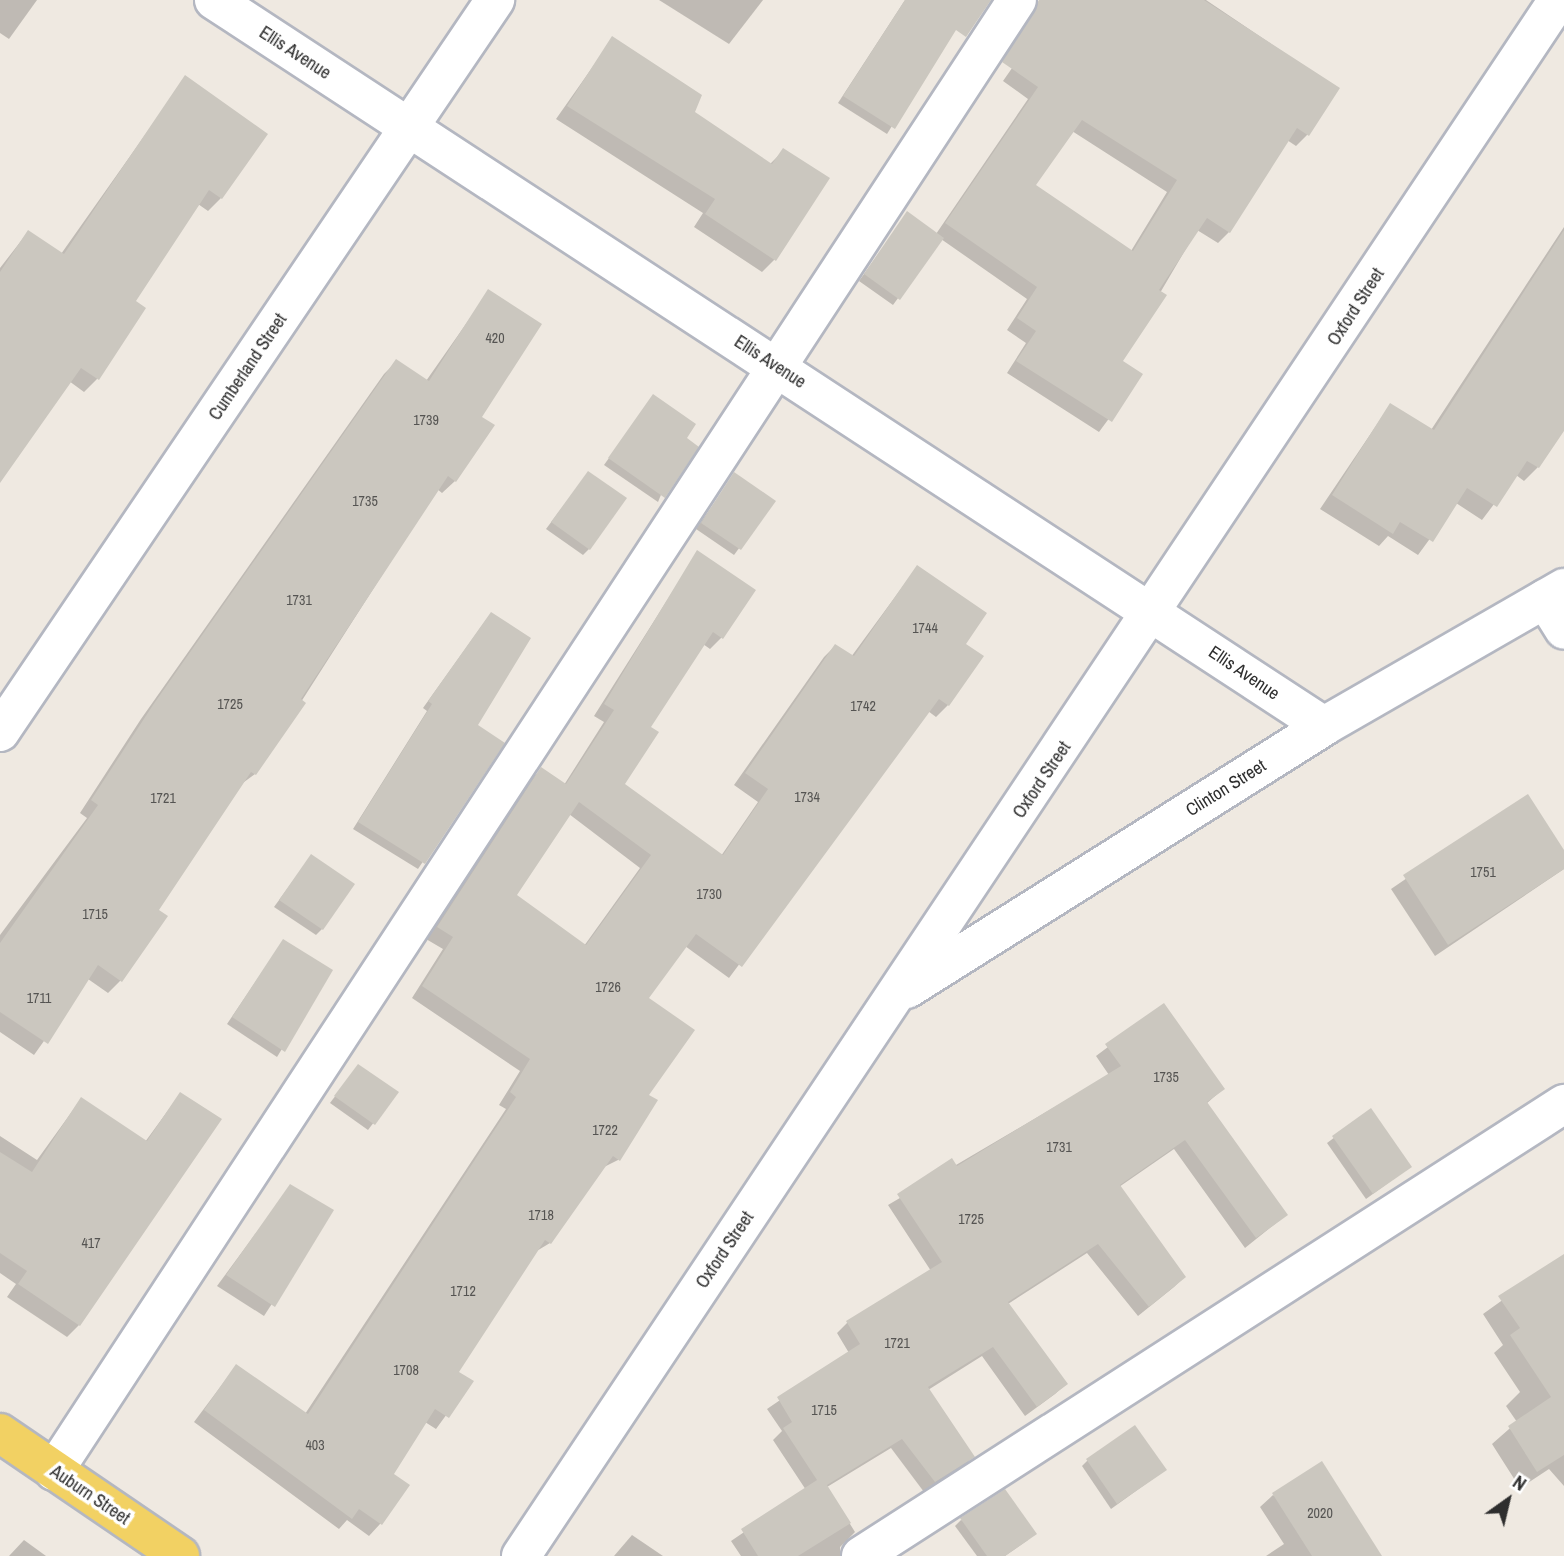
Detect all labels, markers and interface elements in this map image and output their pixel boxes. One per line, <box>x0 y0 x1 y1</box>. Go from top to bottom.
street label: Ellis Avenue <box>255 22 335 84</box>
street label: Oxford Street <box>1323 264 1389 350</box>
street label: Cumberland Street <box>204 310 292 424</box>
house number: 420 <box>485 330 505 346</box>
street label: Ellis Avenue <box>730 331 810 393</box>
house number: 1739 <box>413 412 439 428</box>
house number: 1735 <box>352 493 378 509</box>
house number: 1731 <box>286 592 312 608</box>
house number: 1744 <box>912 620 938 636</box>
street label: Ellis Avenue <box>1204 641 1284 705</box>
house number: 1725 <box>217 696 243 712</box>
house number: 1742 <box>850 698 876 714</box>
street label: Oxford Street <box>1009 738 1075 822</box>
street label: Clinton Street <box>1182 755 1270 821</box>
house number: 1734 <box>794 789 820 805</box>
house number: 1721 <box>150 790 176 806</box>
house number: 1751 <box>1470 864 1496 880</box>
house number: 1730 <box>696 886 722 902</box>
house number: 1715 <box>82 906 108 922</box>
house number: 1726 <box>595 979 621 995</box>
house number: 1711 <box>27 990 51 1006</box>
house number: 1735 <box>1153 1069 1179 1085</box>
house number: 1722 <box>592 1122 618 1138</box>
house number: 1731 <box>1046 1139 1072 1155</box>
house number: 1718 <box>528 1207 554 1223</box>
street label: Oxford Street <box>692 1208 758 1292</box>
house number: 1725 <box>958 1211 984 1227</box>
house number: 417 <box>81 1235 101 1251</box>
house number: 1712 <box>450 1283 476 1299</box>
house number: 1721 <box>884 1335 910 1351</box>
house number: 1708 <box>393 1362 419 1378</box>
house number: 1715 <box>811 1402 837 1418</box>
house number: 403 <box>305 1437 325 1453</box>
street label: Auburn Street <box>46 1461 134 1529</box>
north arrow <box>1473 1465 1543 1535</box>
text: N <box>1508 1469 1532 1497</box>
house number: 2020 <box>1307 1505 1333 1521</box>

